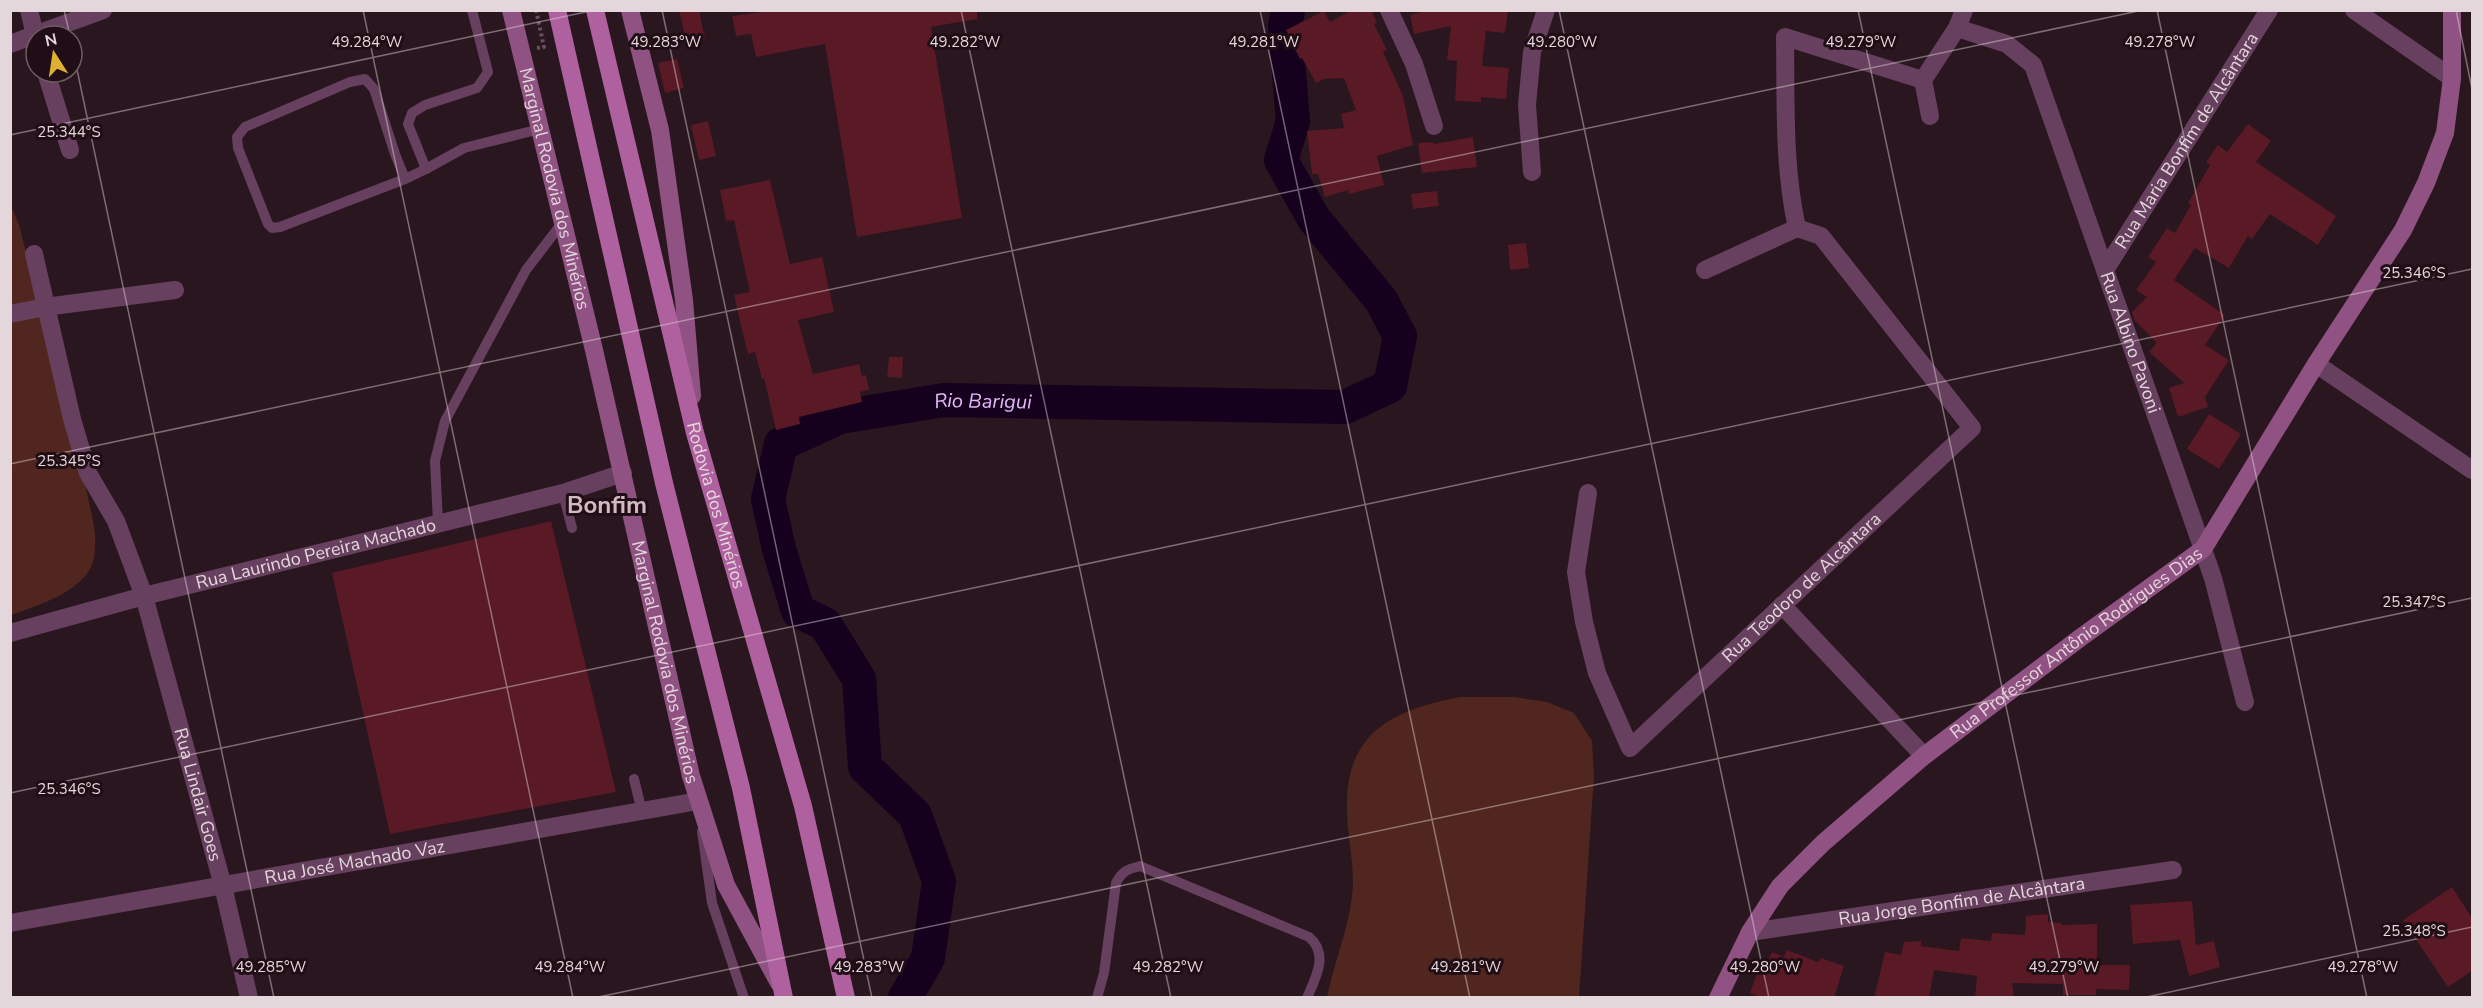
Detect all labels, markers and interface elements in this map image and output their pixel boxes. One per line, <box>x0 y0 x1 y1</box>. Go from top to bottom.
north arrow <box>24 24 84 84</box>
text: N <box>43 28 59 52</box>
street label: Rua Maria Bonfim de Alcântara <box>2109 28 2264 253</box>
text: 49.284°W <box>332 32 403 52</box>
text: 49.283°W <box>631 32 702 52</box>
text: 49.282°W <box>930 32 1001 52</box>
text: 49.281°W <box>1229 32 1300 52</box>
text: 49.280°W <box>1527 32 1598 52</box>
text: 49.279°W <box>1826 32 1897 52</box>
text: 49.278°W <box>2125 32 2196 52</box>
street label: Marginal Rodovia dos Minérios <box>514 65 596 312</box>
text: 25.344°S <box>37 122 101 142</box>
text: 25.346°S <box>2382 263 2446 283</box>
street label: Rua Albino Pavoni <box>2094 269 2166 416</box>
water label: Rio Barigui <box>932 387 1032 416</box>
street label: Rodovia dos Minérios <box>681 420 751 592</box>
text: 25.345°S <box>37 451 101 471</box>
district label: Bonfim <box>567 489 647 521</box>
street label: Rua Teodoro de Alcântara <box>1717 507 1886 668</box>
street label: Rua Laurindo Pereira Machado <box>193 513 438 595</box>
street label: Marginal Rodovia dos Minérios <box>626 538 705 787</box>
street label: Rua Professor Antônio Rodrigues Dias <box>1945 541 2207 744</box>
text: 25.347°S <box>2382 592 2446 612</box>
street label: Rua Lindair Goes <box>168 725 228 864</box>
text: 25.346°S <box>37 779 101 799</box>
street label: Rua José Machado Vaz <box>263 834 447 890</box>
street label: Rua Jorge Bonfim de Alcântara <box>1837 871 2087 931</box>
text: 25.348°S <box>2382 921 2446 941</box>
text: 49.285°W <box>236 957 307 977</box>
text: 49.284°W <box>535 957 606 977</box>
text: 49.283°W <box>834 957 905 977</box>
text: 49.282°W <box>1133 957 1204 977</box>
text: 49.281°W <box>1431 957 1502 977</box>
text: 49.280°W <box>1730 957 1801 977</box>
text: 49.279°W <box>2029 957 2100 977</box>
text: 49.278°W <box>2328 957 2399 977</box>

